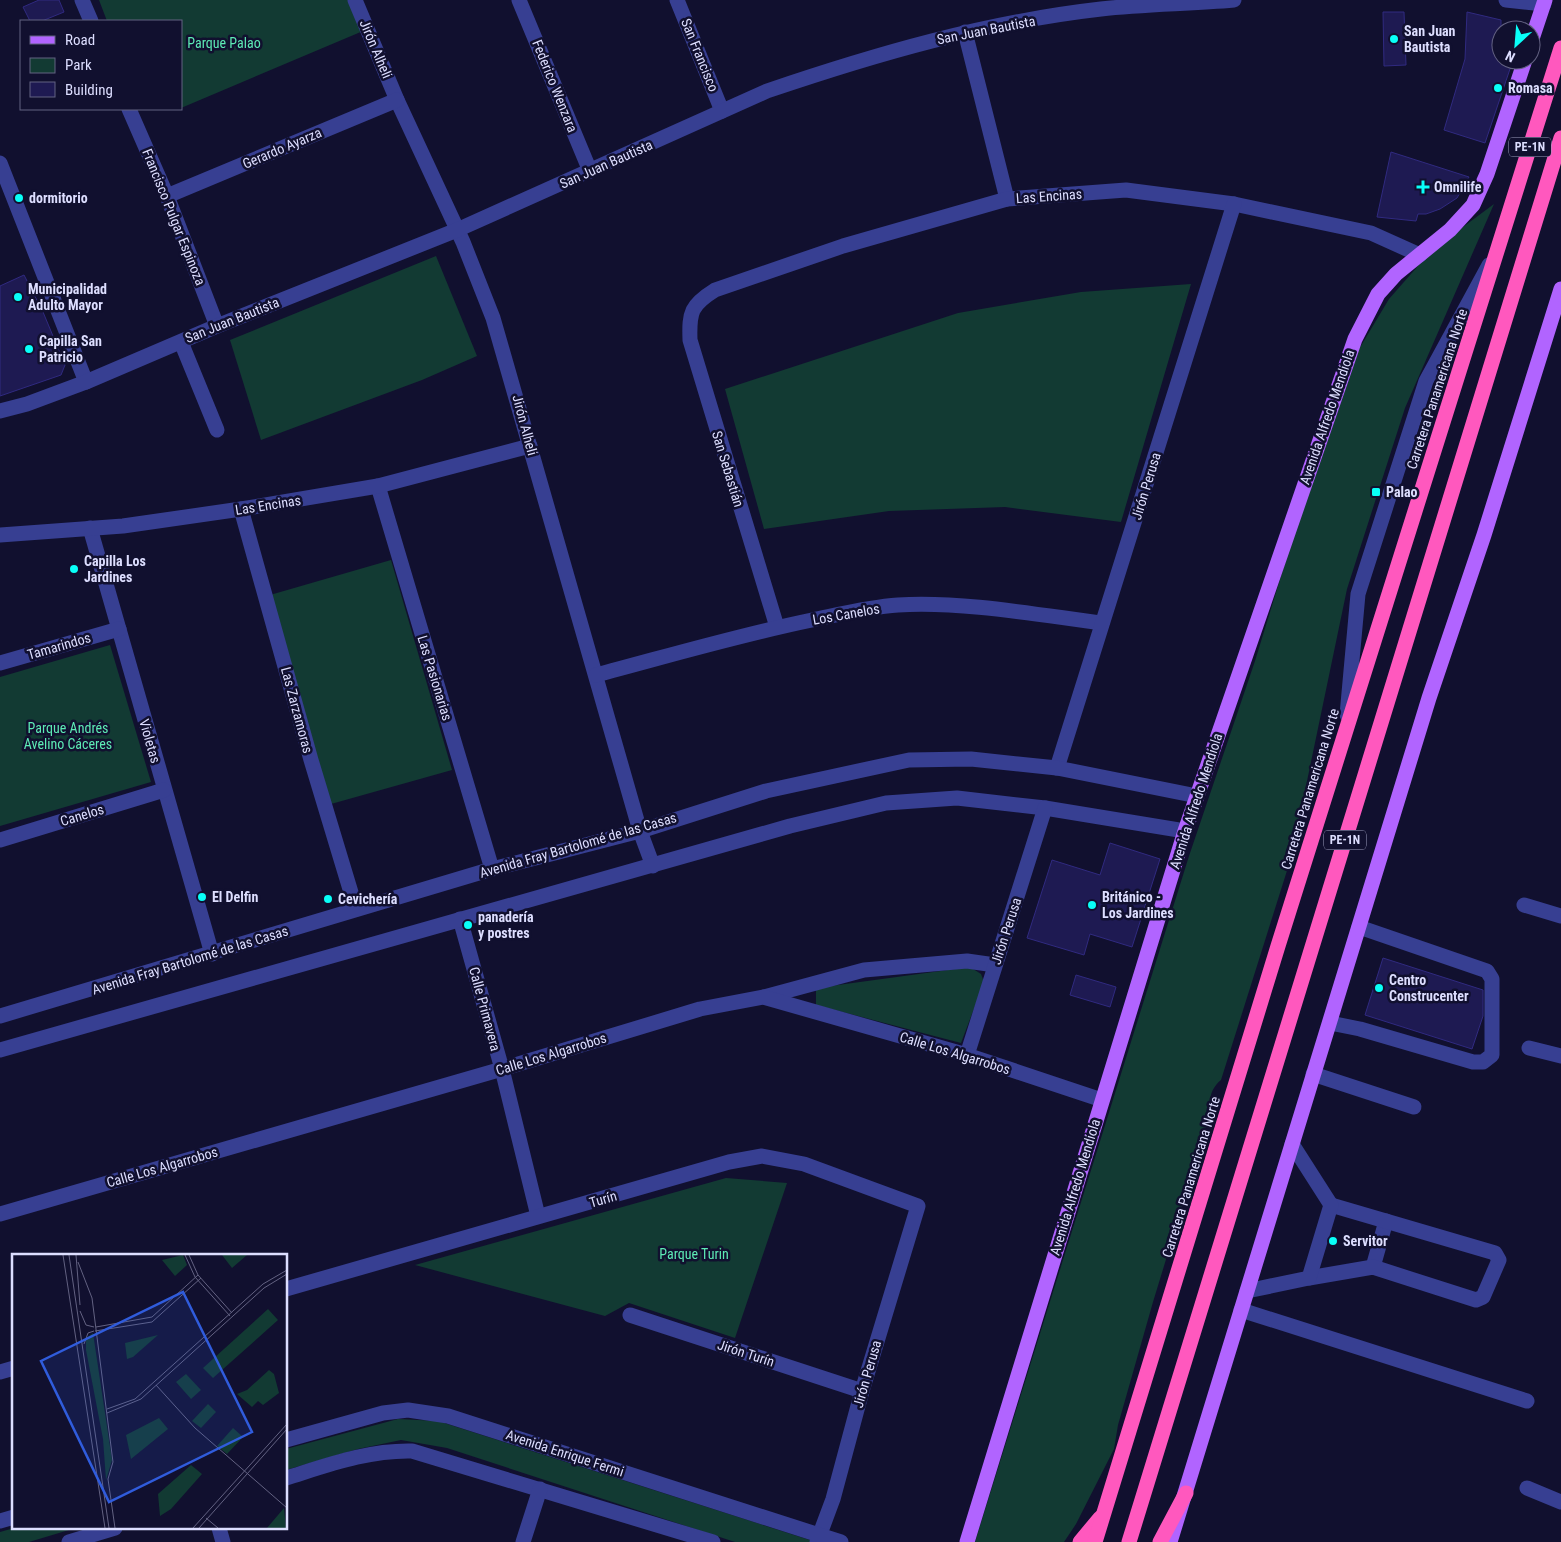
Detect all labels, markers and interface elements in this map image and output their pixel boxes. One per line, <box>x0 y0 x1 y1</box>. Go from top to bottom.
street label: San Juan Bautista <box>935 13 1037 47</box>
street label: San Francisco <box>678 16 722 94</box>
street label: Jirón Alheli <box>356 17 396 81</box>
legend <box>20 20 182 110</box>
north arrow <box>1491 20 1541 70</box>
place label: San Juan Bautista <box>1404 23 1456 55</box>
text: Road <box>65 31 95 49</box>
marker: San Juan Bautista <box>1388 33 1400 45</box>
park label: Parque Palao <box>187 35 261 51</box>
street label: Federico Wenzara <box>529 37 581 135</box>
text: N <box>1503 48 1518 66</box>
text: Park <box>65 56 92 74</box>
place label: Romasa <box>1508 80 1553 96</box>
text: Building <box>65 81 113 99</box>
marker: Romasa <box>1492 82 1504 94</box>
street label: Gerardo Ayarza <box>240 124 324 172</box>
street label: San Juan Bautista <box>557 136 655 192</box>
road number: PE-1N <box>1509 138 1551 156</box>
street label: Francisco Pulgar Espinoza <box>139 146 209 288</box>
place label: Omnilife <box>1434 179 1482 195</box>
marker: Omnilife <box>1416 180 1430 194</box>
street label: Las Encinas <box>1015 186 1083 206</box>
place label: dormitorio <box>29 190 88 206</box>
marker: dormitorio <box>13 192 25 204</box>
place label: Municipalidad Adulto Mayor <box>28 281 107 313</box>
marker: Municipalidad Adulto Mayor <box>12 291 24 303</box>
street label: San Juan Bautista <box>183 294 281 346</box>
street label: Carretera Panamericana Norte <box>1403 306 1471 471</box>
place label: Capilla San Patricio <box>39 333 102 365</box>
marker: Capilla San Patricio <box>23 343 35 355</box>
street label: Avenida Alfredo Mendiola <box>1296 347 1358 487</box>
street label: Jirón Alheli <box>509 393 541 457</box>
street label: San Sebastián <box>709 429 747 509</box>
street label: Jirón Perusa <box>1128 450 1164 522</box>
place label: Palao <box>1386 484 1418 500</box>
marker: Palao <box>1370 486 1382 498</box>
street label: Las Encinas <box>234 492 302 518</box>
place label: Capilla Los Jardines <box>84 553 146 585</box>
marker: Capilla Los Jardines <box>68 563 80 575</box>
street label: Los Canelos <box>811 600 881 628</box>
street label: Tamarindos <box>26 629 92 663</box>
street label: Las Pasionarias <box>414 634 456 722</box>
street label: Las Zarzamoras <box>278 665 316 755</box>
street label: Carretera Panamericana Norte <box>1278 706 1342 871</box>
street label: Violetas <box>136 717 164 765</box>
park label: Parque Andrés Avelino Cáceres <box>24 720 112 752</box>
street label: Avenida Alfredo Mendiola <box>1166 731 1226 871</box>
street label: Canelos <box>58 801 106 829</box>
street label: Avenida Fray Bartolomé de las Casas <box>478 809 678 881</box>
road number: PE-1N <box>1324 830 1366 850</box>
place label: El Delfin <box>212 889 258 905</box>
place label: Británico - Los Jardines <box>1102 889 1174 921</box>
marker: El Delfin <box>196 891 208 903</box>
place label: Cevichería <box>338 891 398 907</box>
marker: Cevichería <box>322 893 334 905</box>
street label: Jirón Perusa <box>988 895 1024 967</box>
marker: Británico - Los Jardines <box>1086 899 1098 911</box>
place label: panadería y postres <box>478 909 534 941</box>
marker: panadería y postres <box>462 919 474 931</box>
street label: Avenida Fray Bartolomé de las Casas <box>90 923 290 997</box>
street label: Calle Primavera <box>466 965 504 1053</box>
place label: Centro Construcenter <box>1389 972 1469 1004</box>
marker: Centro Construcenter <box>1373 982 1385 994</box>
street label: Calle Los Algarrobos <box>898 1029 1012 1077</box>
street label: Calle Los Algarrobos <box>494 1030 608 1078</box>
street label: Carretera Panamericana Norte <box>1159 1094 1223 1259</box>
street label: Avenida Alfredo Mendiola <box>1047 1117 1103 1257</box>
street label: Calle Los Algarrobos <box>105 1143 219 1191</box>
street label: Turín <box>587 1187 619 1211</box>
place label: Servitor <box>1343 1233 1388 1249</box>
marker: Servitor <box>1327 1235 1339 1247</box>
park label: Parque Turin <box>659 1246 729 1262</box>
inset map <box>12 1254 288 1530</box>
street label: Jirón Turín <box>716 1336 776 1370</box>
street label: Jirón Perusa <box>850 1338 884 1410</box>
street label: Avenida Enrique Fermi <box>504 1426 626 1480</box>

